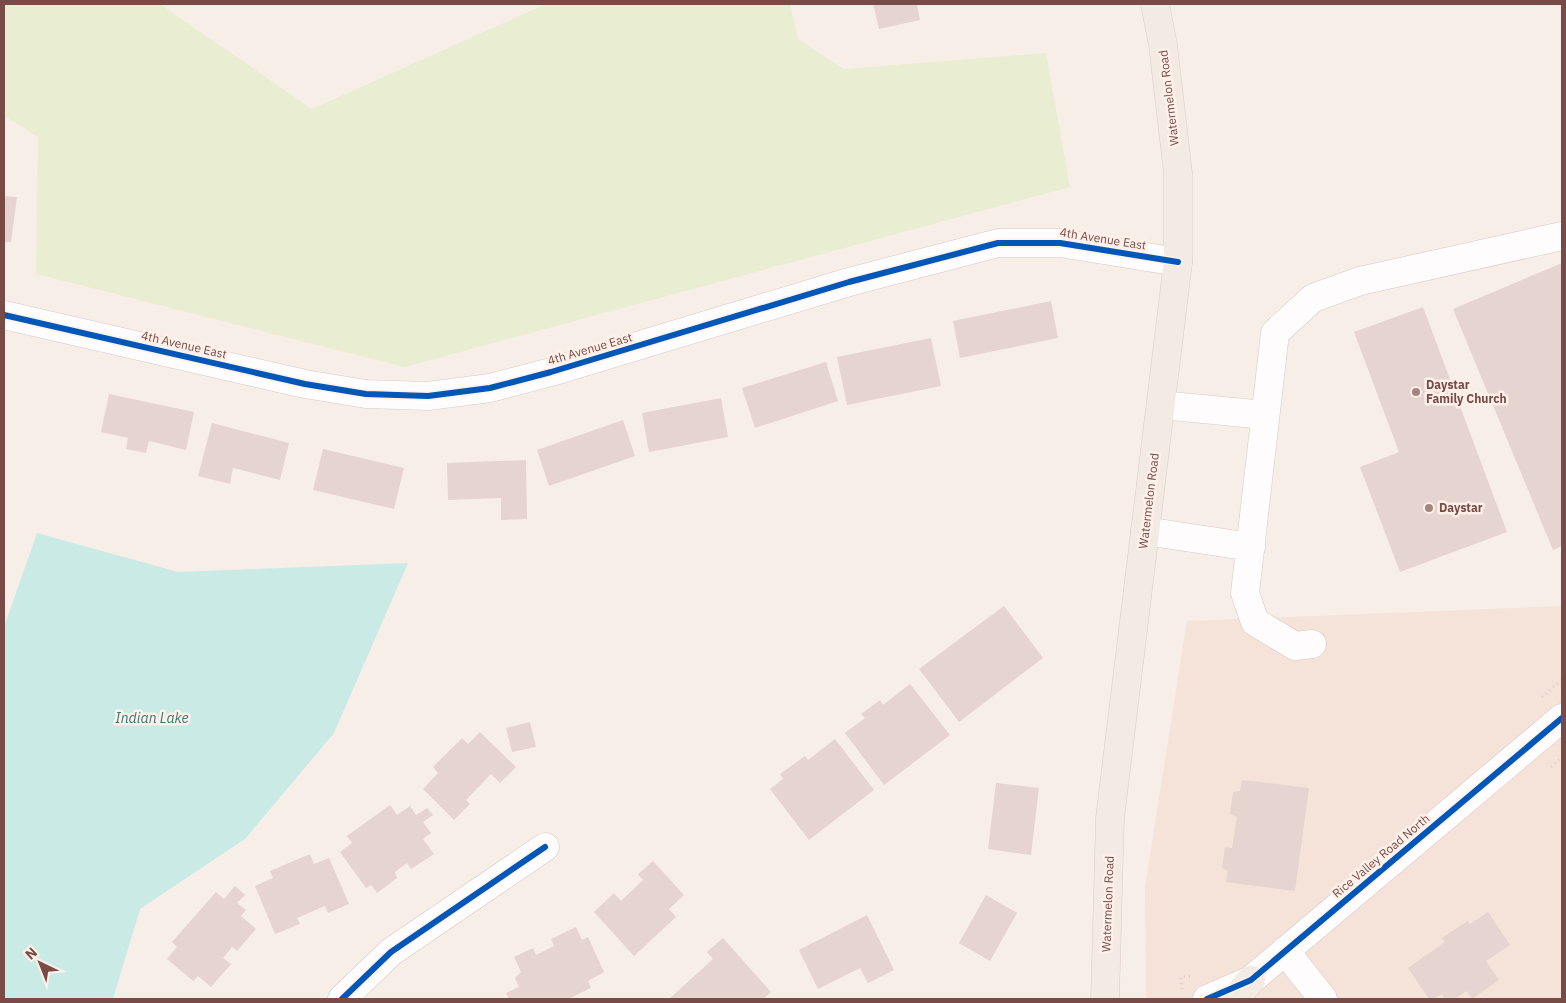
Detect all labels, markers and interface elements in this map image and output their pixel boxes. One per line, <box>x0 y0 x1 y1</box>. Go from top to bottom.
street label: Watermelon Road <box>1155 49 1182 147</box>
street label: 4th Avenue East <box>1059 224 1147 253</box>
street label: 4th Avenue East <box>140 327 228 362</box>
street label: 4th Avenue East <box>546 329 634 368</box>
place label: Daystar Family Church <box>1426 377 1507 406</box>
marker: Daystar Family Church <box>1410 386 1422 398</box>
street label: Watermelon Road <box>1135 452 1162 550</box>
place label: Daystar <box>1439 500 1483 515</box>
marker: Daystar <box>1423 502 1435 514</box>
water label: Indian Lake <box>115 709 189 727</box>
street label: Rice Valley Road North <box>1329 811 1432 901</box>
street label: Watermelon Road <box>1098 856 1117 952</box>
north arrow <box>15 938 65 988</box>
text: N <box>21 943 41 964</box>

